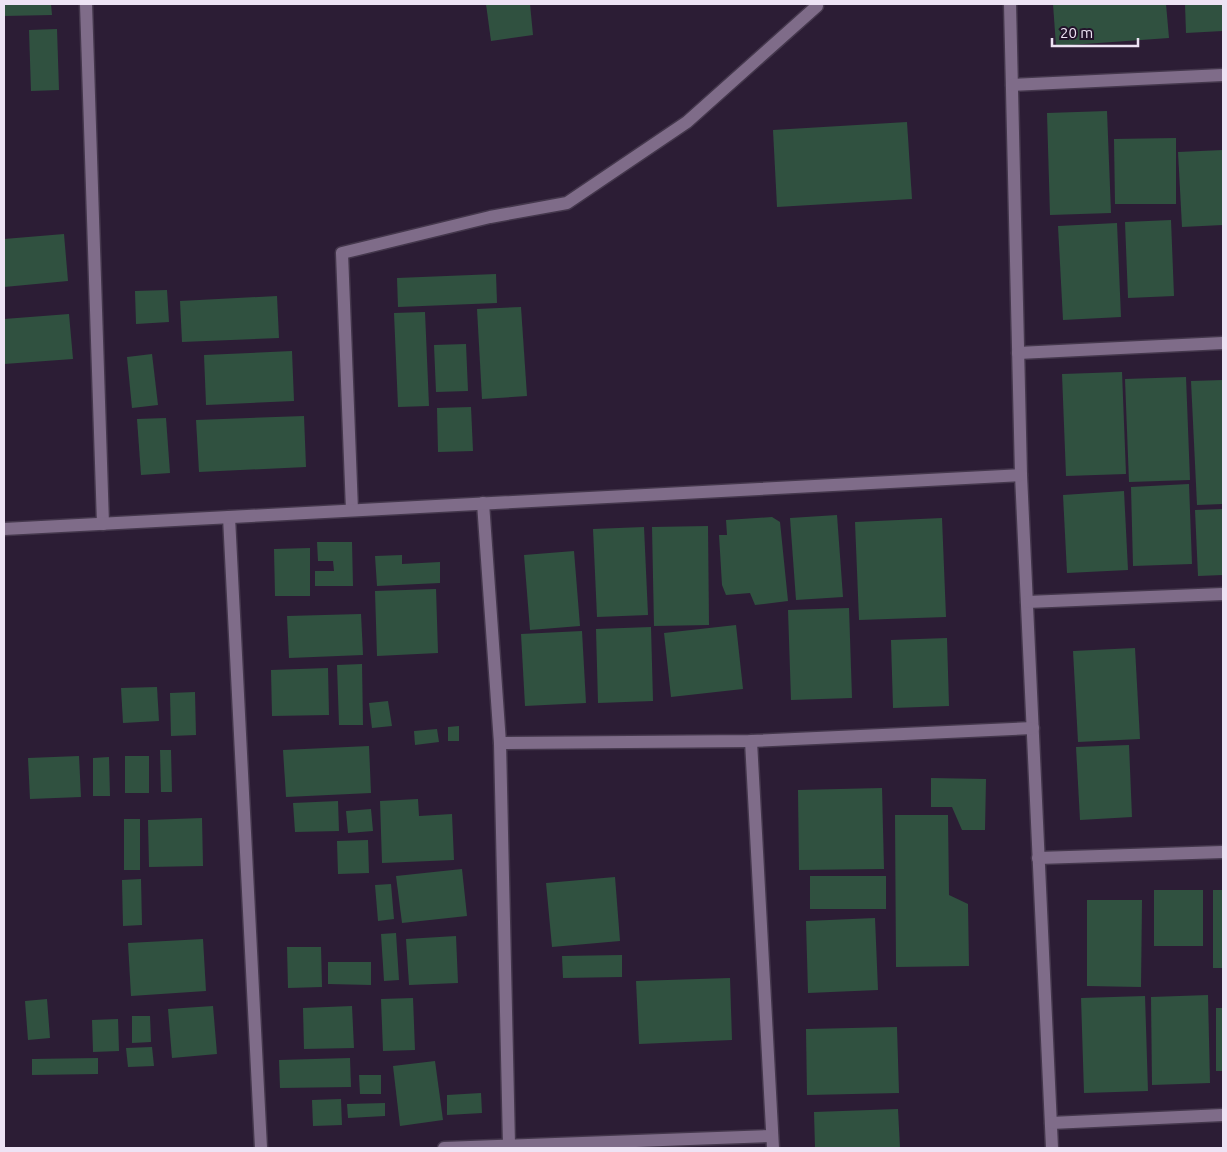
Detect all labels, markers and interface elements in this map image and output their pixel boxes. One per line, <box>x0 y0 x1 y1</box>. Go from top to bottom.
scale bar <box>1052 15 1138 47</box>
text: 20 m <box>1060 24 1093 41</box>

